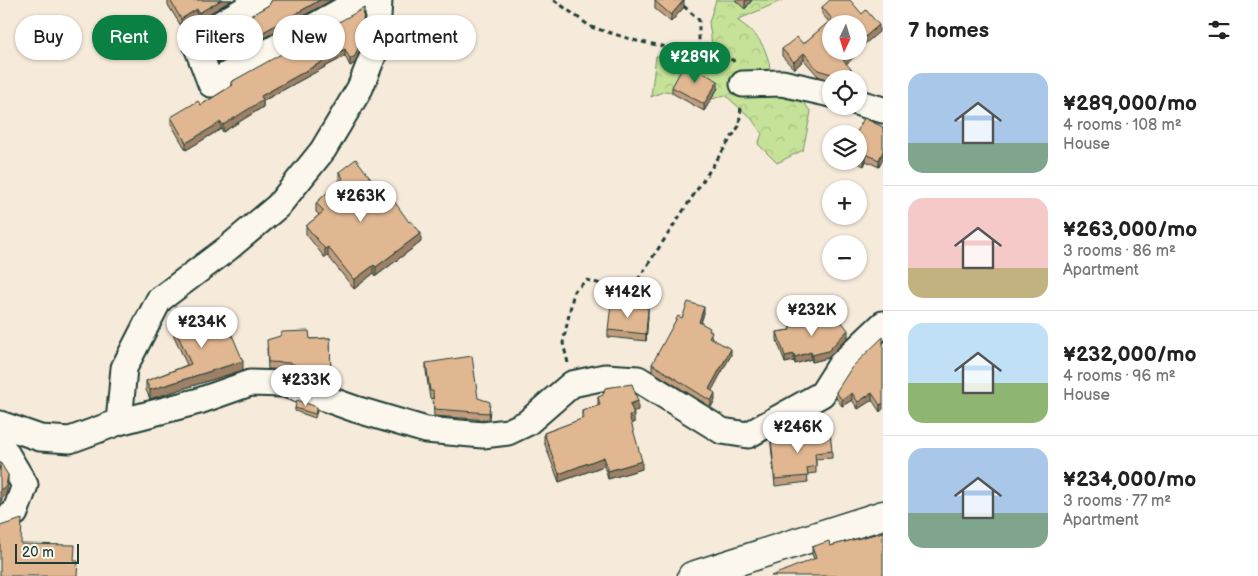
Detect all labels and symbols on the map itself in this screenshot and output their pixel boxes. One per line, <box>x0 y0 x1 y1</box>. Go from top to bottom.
north arrow <box>822 15 868 60</box>
pin: ¥289K <box>660 42 730 84</box>
pin: ¥263K <box>326 180 396 223</box>
pin: ¥142K <box>593 276 663 319</box>
pin: ¥232K <box>777 294 847 337</box>
pin: ¥234K <box>167 306 237 349</box>
pin: ¥233K <box>271 364 341 407</box>
pin: ¥246K <box>763 412 833 454</box>
scale bar <box>15 541 79 564</box>

